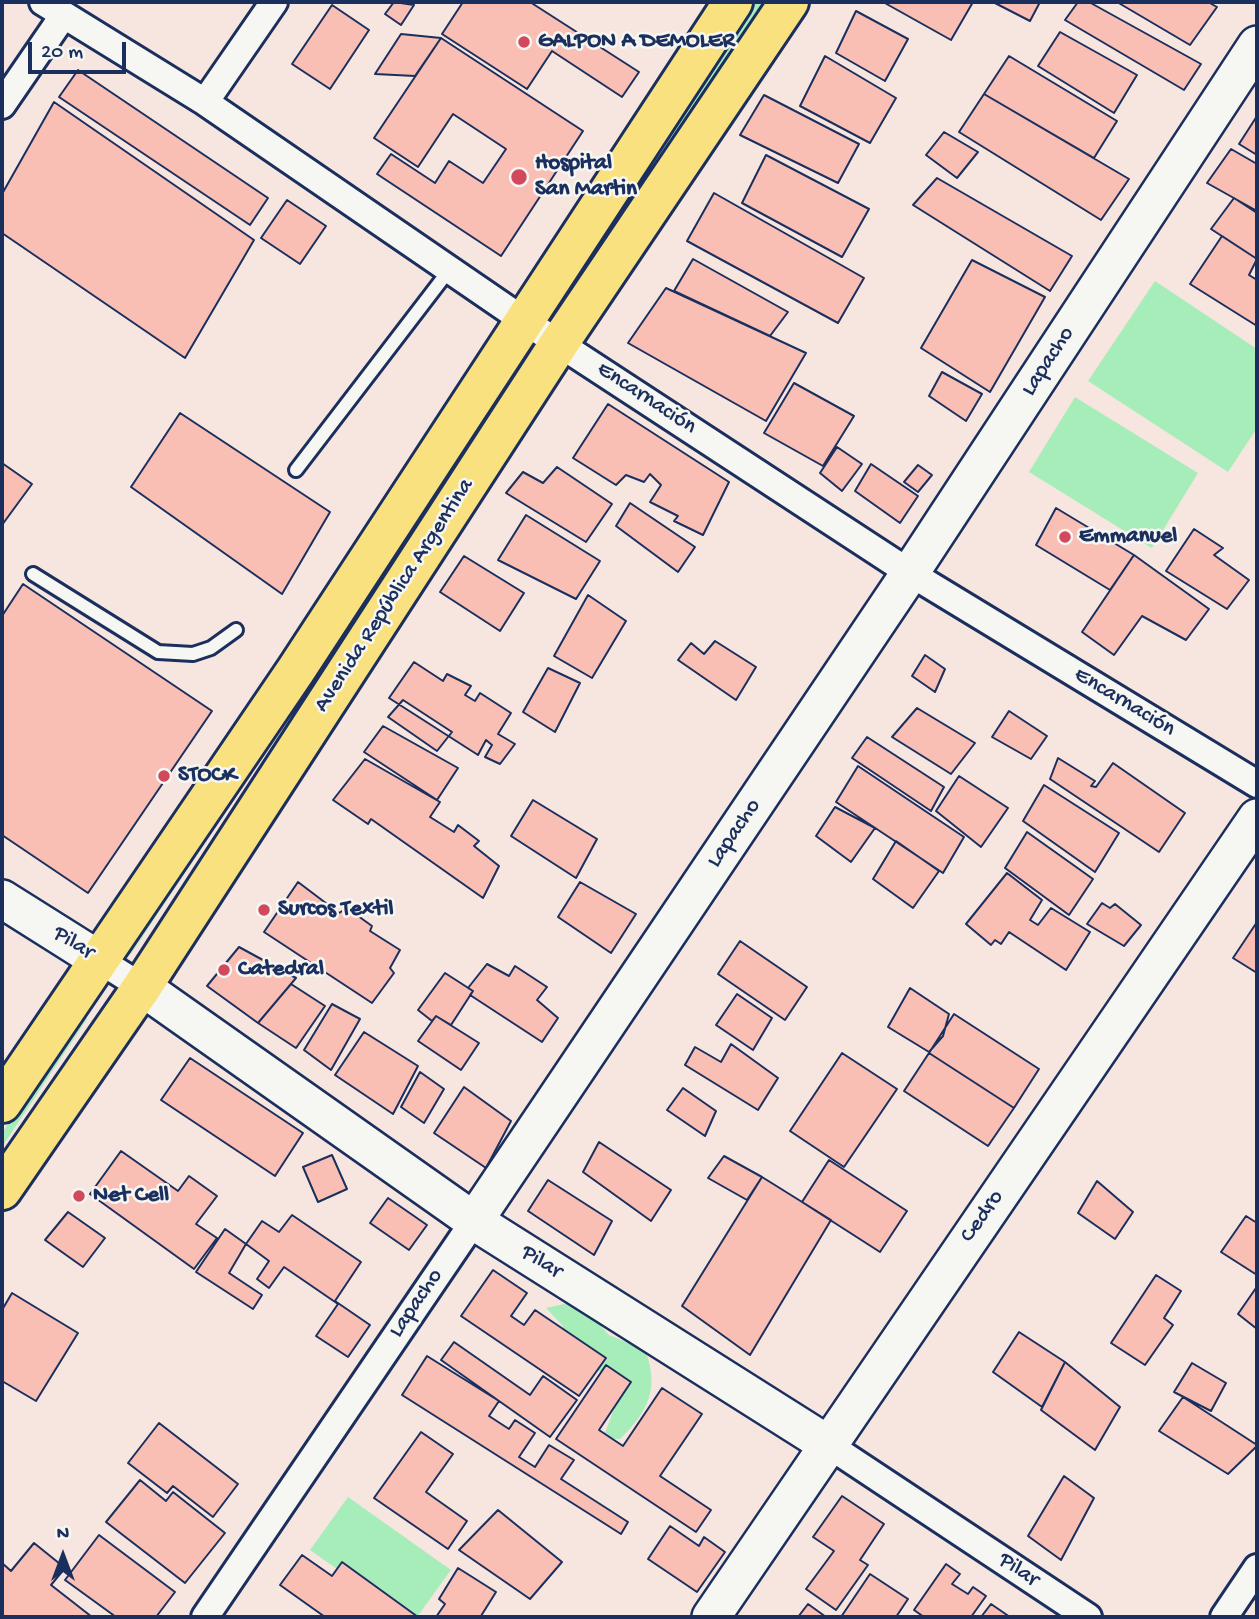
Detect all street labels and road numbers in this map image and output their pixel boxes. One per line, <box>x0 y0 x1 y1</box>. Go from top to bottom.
street label: Lapacho <box>1016 322 1082 402</box>
street label: Encarnación <box>591 357 701 441</box>
street label: Avenida República Argentina <box>309 474 481 718</box>
street label: Encarnación <box>1068 662 1180 744</box>
street label: Lapacho <box>702 794 768 874</box>
street label: Pilar <box>47 921 99 967</box>
street label: Cedro <box>955 1185 1011 1249</box>
street label: Pilar <box>515 1240 567 1286</box>
street label: Lapacho <box>384 1264 450 1344</box>
street label: Pilar <box>992 1547 1044 1595</box>

